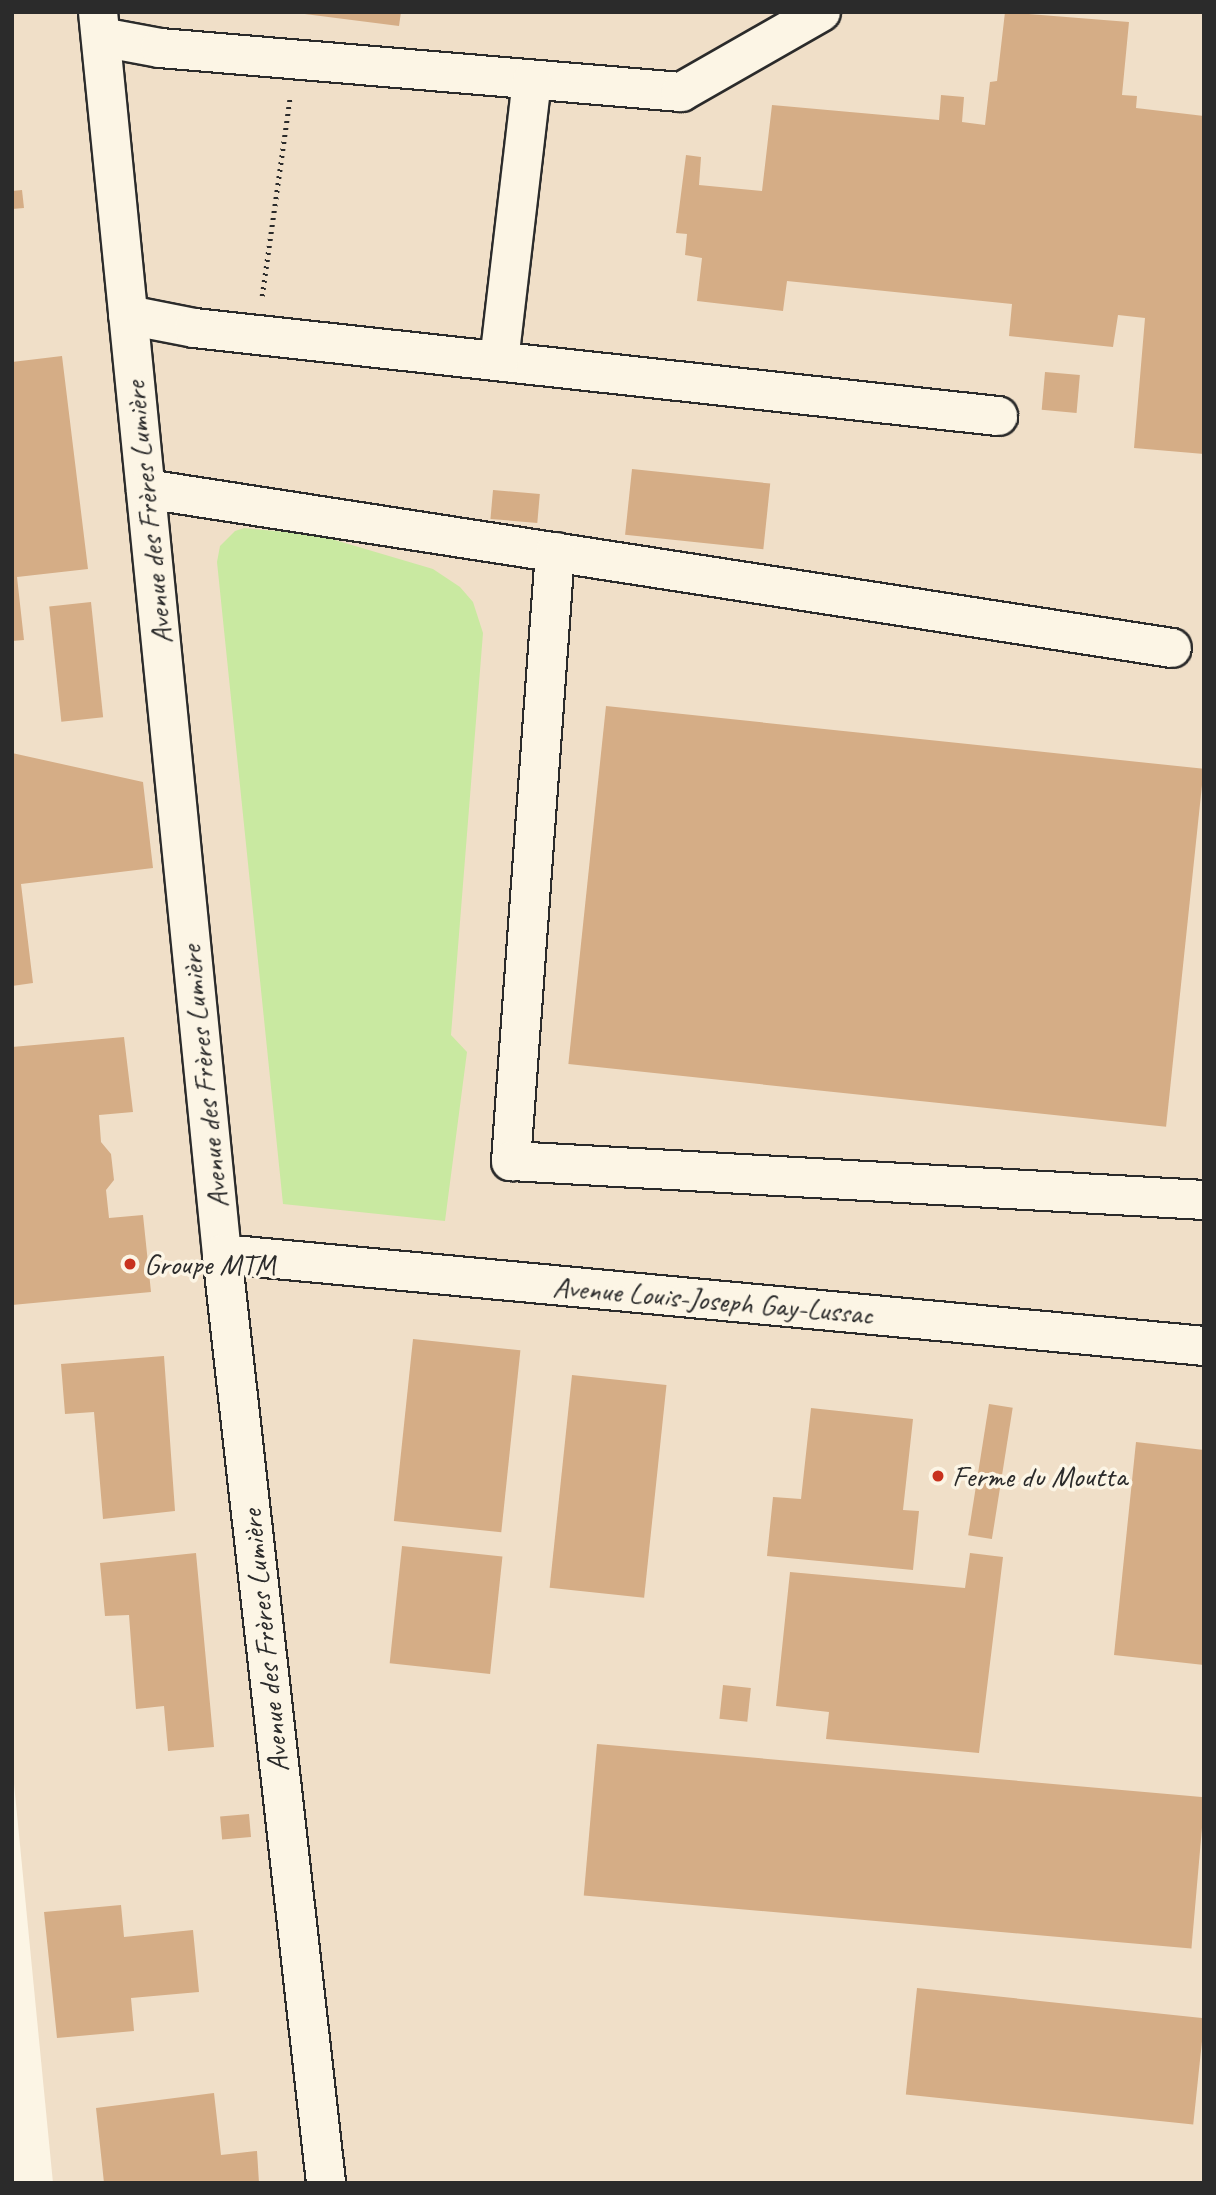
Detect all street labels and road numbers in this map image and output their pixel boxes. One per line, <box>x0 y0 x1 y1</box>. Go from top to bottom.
street label: Avenue des Frères Lumière <box>116 381 180 645</box>
street label: Avenue des Frères Lumière <box>172 945 236 1209</box>
street label: Avenue Louis-Joseph Gay-Lussac <box>551 1268 875 1332</box>
street label: Avenue des Frères Lumière <box>233 1509 297 1773</box>

